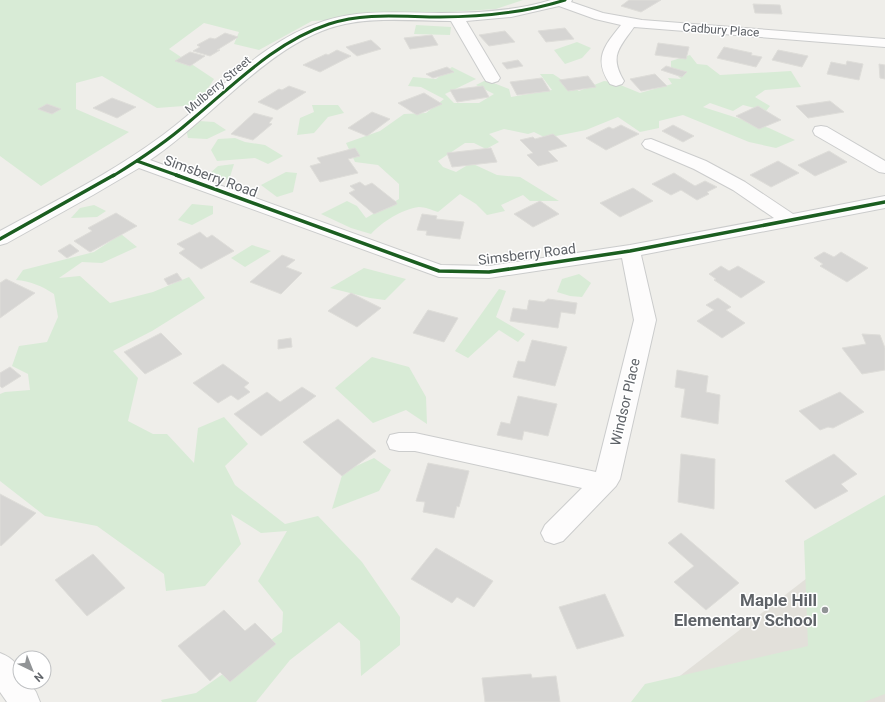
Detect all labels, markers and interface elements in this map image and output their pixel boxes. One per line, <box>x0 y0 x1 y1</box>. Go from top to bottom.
street label: Cadbury Place <box>682 20 760 40</box>
street label: Mulberry Street <box>182 53 254 117</box>
street label: Simsberry Road <box>162 152 260 200</box>
street label: Simsberry Road <box>477 240 577 268</box>
street label: Windsor Place <box>607 357 643 447</box>
place label: Maple Hill Elementary School <box>674 590 817 630</box>
marker: Maple Hill Elementary School <box>820 605 830 615</box>
north arrow <box>12 650 52 690</box>
text: N <box>31 670 46 685</box>

